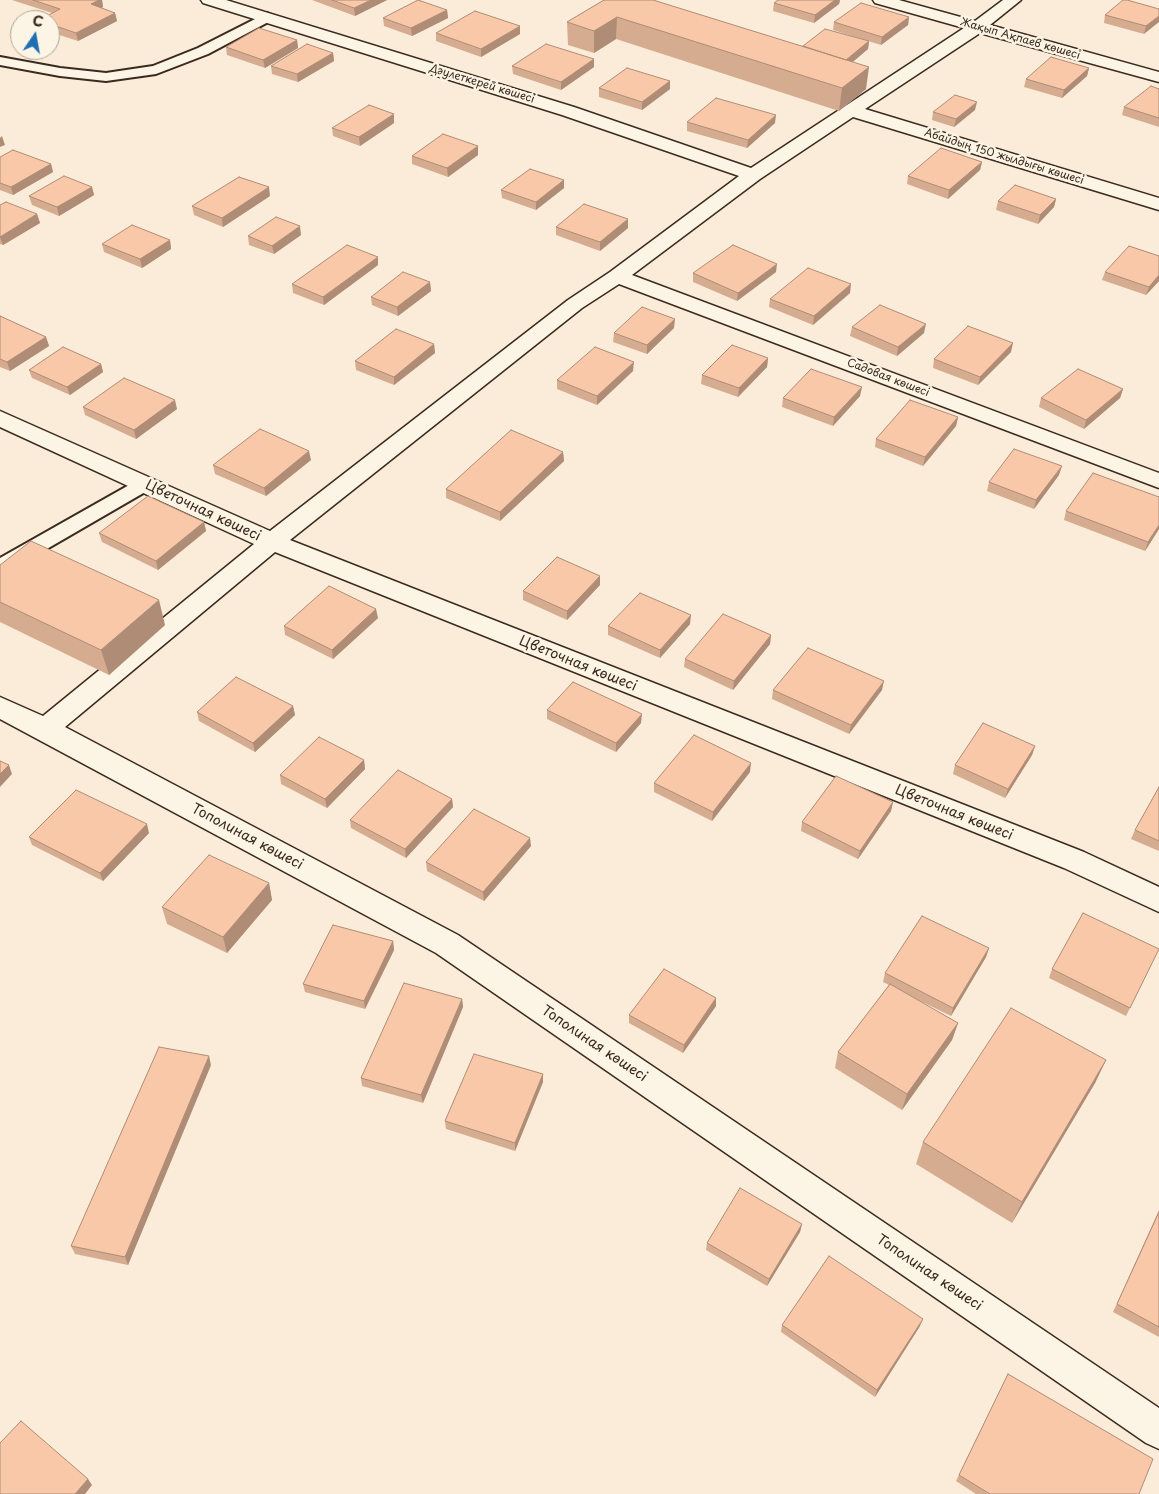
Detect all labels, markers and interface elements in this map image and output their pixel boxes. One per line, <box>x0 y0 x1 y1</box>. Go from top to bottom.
text: С <box>31 9 45 32</box>
north arrow <box>10 10 60 60</box>
street label: Жақып Ақпаев көшесі <box>958 16 1082 62</box>
street label: Дәулеткерей көшесі <box>428 62 536 106</box>
street label: Абайдың 150 жылдығы көшесі <box>923 126 1085 188</box>
street label: Садовая көшесі <box>845 356 931 400</box>
street label: Цветочная көшесі <box>143 477 263 545</box>
street label: Цветочная көшесі <box>517 633 639 695</box>
street label: Цветочная көшесі <box>893 782 1015 844</box>
street label: Тополиная көшесі <box>188 800 306 874</box>
street label: Тополиная көшесі <box>538 1002 650 1086</box>
street label: Тополиная көшесі <box>873 1231 985 1315</box>

